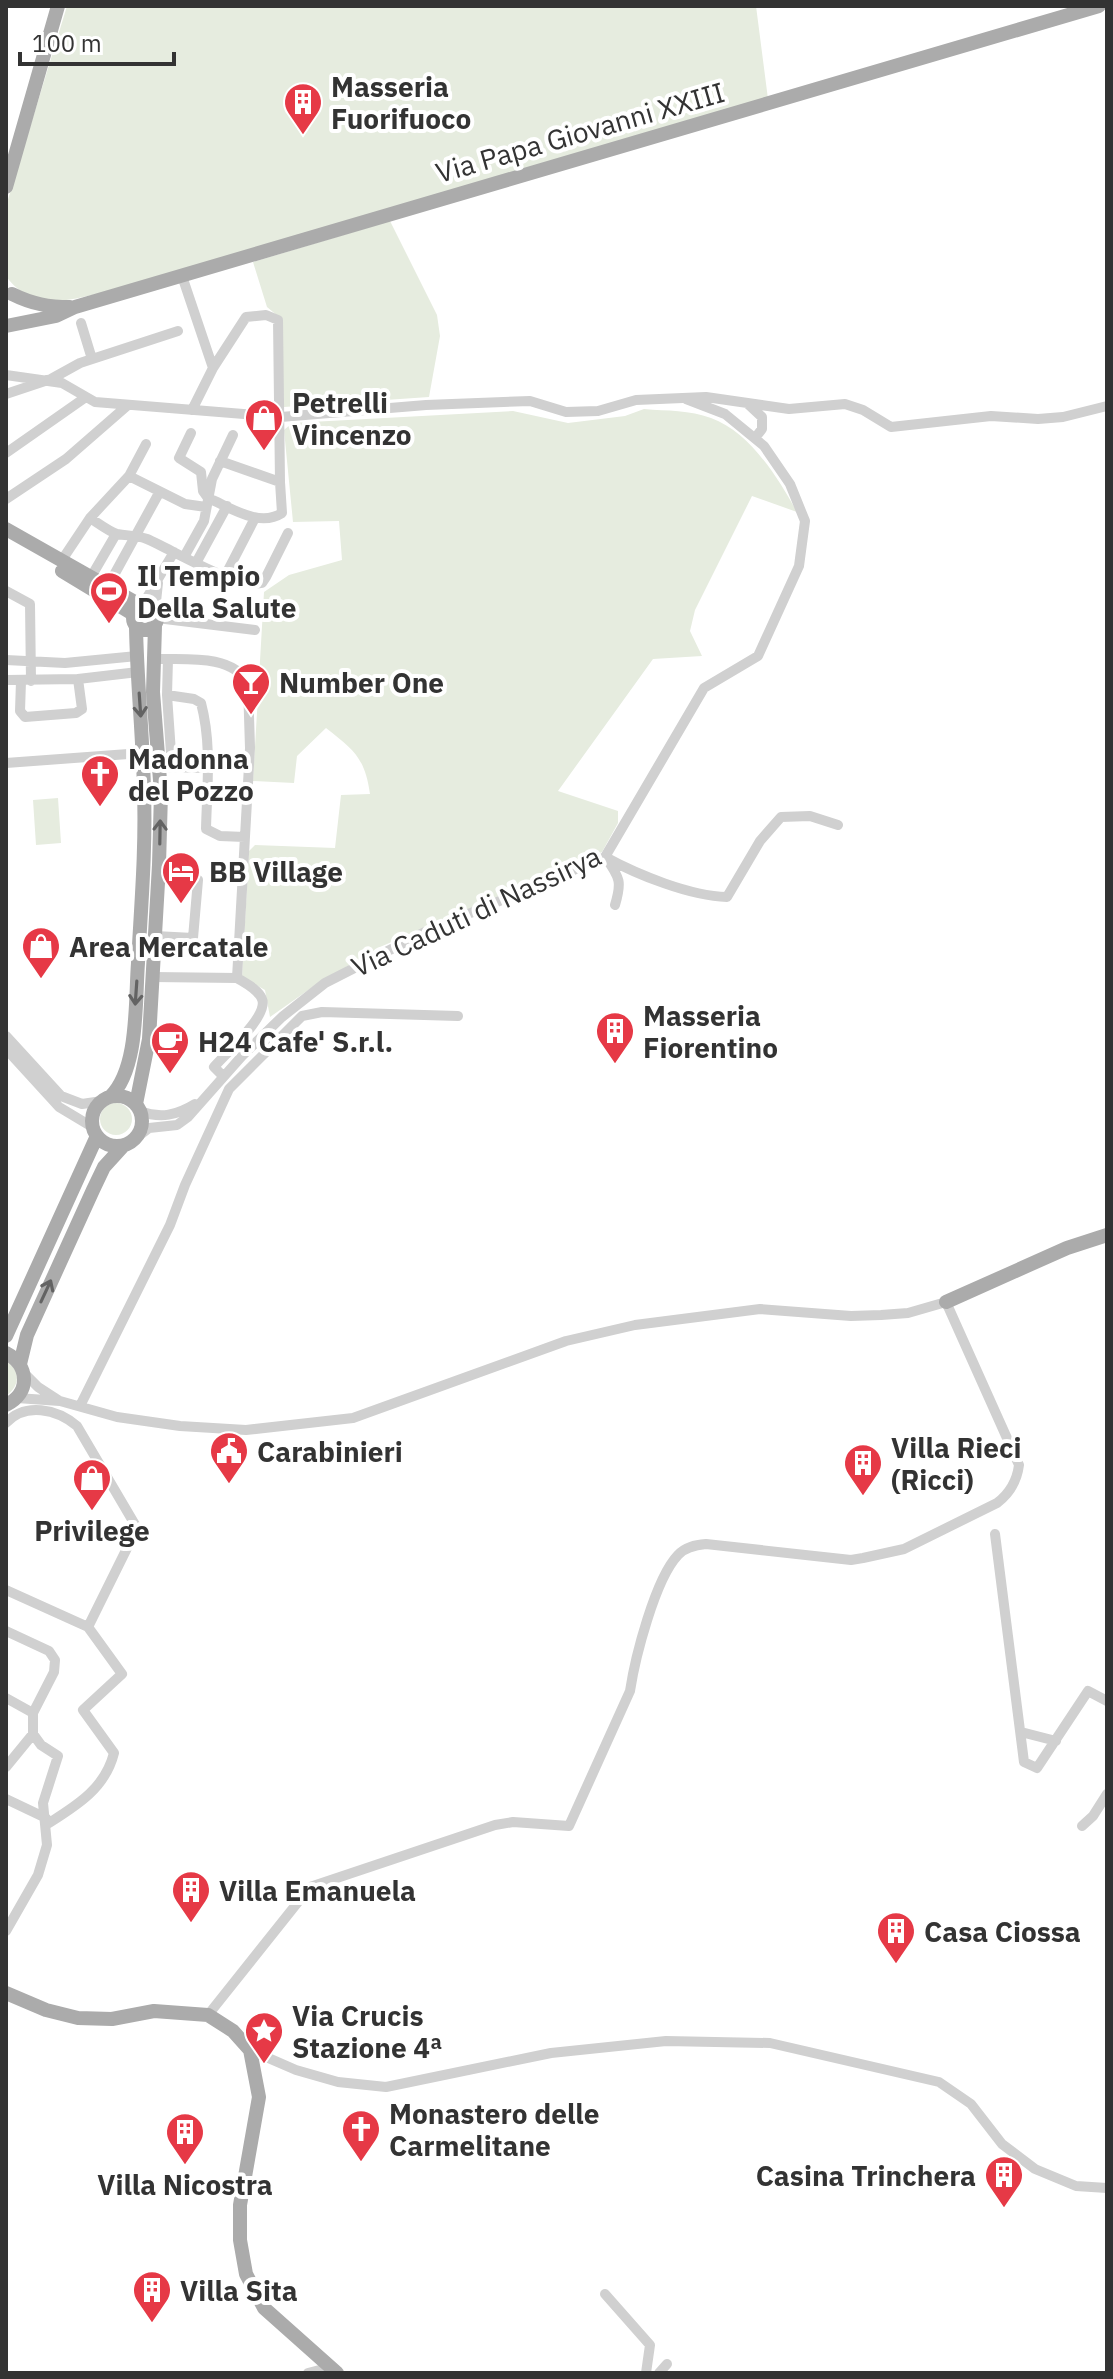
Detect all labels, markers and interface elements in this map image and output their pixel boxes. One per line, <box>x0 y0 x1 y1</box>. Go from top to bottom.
scale bar <box>20 16 174 66</box>
text: 100 m <box>32 27 102 59</box>
place label: Masseria Fuorifuoco <box>331 68 471 137</box>
street label: Via Papa Giovanni XXIII <box>431 73 729 191</box>
building icon: Masseria Fuorifuoco <box>282 81 324 136</box>
place label: Petrelli Vincenzo <box>292 384 412 453</box>
shop icon: Petrelli Vincenzo <box>243 397 285 452</box>
place label: Il Tempio Della Salute <box>137 557 296 626</box>
sports icon: Il Tempio Della Salute <box>88 570 130 625</box>
bar icon: Number One <box>230 661 272 716</box>
place label: Number One <box>279 664 444 701</box>
one-way arrow <box>133 691 148 718</box>
place label: Madonna del Pozzo <box>128 740 254 809</box>
church icon: Madonna del Pozzo <box>79 753 121 808</box>
one-way arrow <box>152 819 168 846</box>
street label: Via Caduti di Nassirya <box>345 837 607 985</box>
hotel icon: BB Village <box>160 850 202 905</box>
place label: BB Village <box>209 853 343 890</box>
shop icon: Area Mercatale <box>20 925 62 980</box>
place label: Area Mercatale <box>69 928 269 965</box>
one-way arrow <box>128 979 143 1006</box>
place label: Masseria Fiorentino <box>643 997 778 1066</box>
building icon: Masseria Fiorentino <box>594 1010 636 1065</box>
cafe icon: H24 Cafe' S.r.l. <box>149 1020 191 1075</box>
place label: H24 Cafe' S.r.l. <box>198 1023 393 1060</box>
one-way arrow <box>40 1279 55 1303</box>
place label: Villa Rieci (Ricci) <box>891 1429 1022 1498</box>
public building icon: Carabinieri <box>208 1430 250 1485</box>
place label: Carabinieri <box>257 1433 403 1470</box>
building icon: Villa Rieci (Ricci) <box>842 1442 884 1497</box>
shop icon: Privilege <box>71 1457 113 1512</box>
place label: Privilege <box>34 1512 150 1549</box>
building icon: Villa Emanuela <box>170 1869 212 1924</box>
place label: Villa Emanuela <box>219 1872 416 1909</box>
building icon: Casa Ciossa <box>875 1910 917 1965</box>
place label: Casa Ciossa <box>924 1913 1081 1950</box>
place label: Via Crucis Stazione 4ª <box>292 1997 443 2066</box>
place icon: Via Crucis Stazione 4ª <box>243 2010 285 2065</box>
place label: Monastero delle Carmelitane <box>389 2095 599 2164</box>
church icon: Monastero delle Carmelitane <box>340 2108 382 2163</box>
building icon: Villa Nicostra <box>164 2111 206 2166</box>
building icon: Casina Trinchera <box>983 2154 1025 2209</box>
place label: Casina Trinchera <box>756 2157 976 2194</box>
place label: Villa Nicostra <box>97 2166 273 2203</box>
building icon: Villa Sita <box>131 2269 173 2324</box>
place label: Villa Sita <box>180 2272 298 2309</box>

